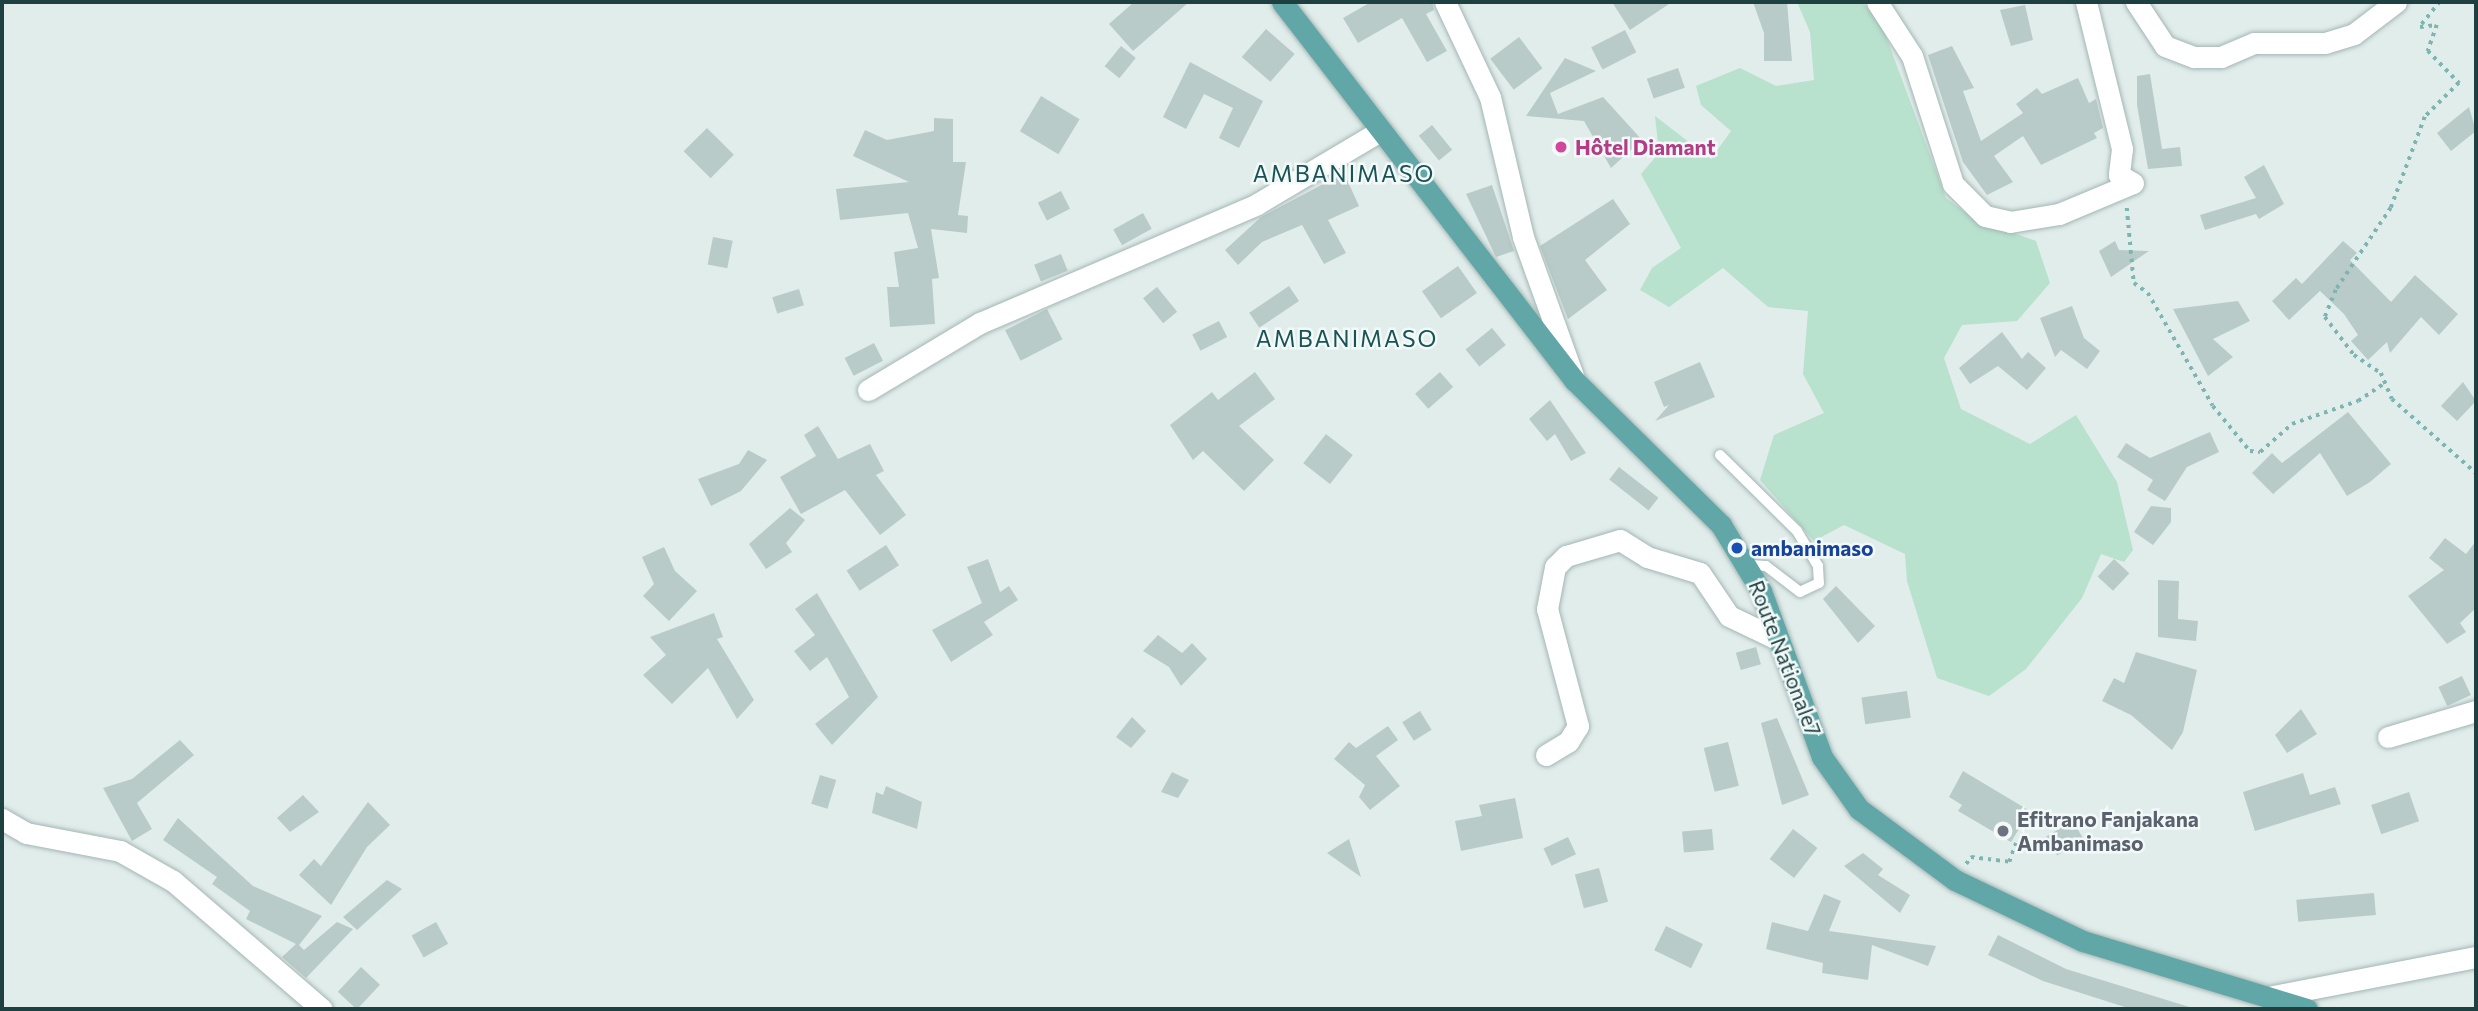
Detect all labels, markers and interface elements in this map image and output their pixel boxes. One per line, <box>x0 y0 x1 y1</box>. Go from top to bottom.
place label: Hôtel Diamant <box>1575 134 1716 160</box>
marker: Hôtel Diamant <box>1553 139 1569 155</box>
district label: AMBANIMASO <box>1254 159 1434 187</box>
district label: AMBANIMASO <box>1257 324 1437 352</box>
place label: ambanimaso <box>1751 535 1874 561</box>
marker: ambanimaso <box>1729 540 1745 556</box>
street label: Route Nationale7 <box>1744 577 1826 739</box>
place label: Efitrano Fanjakana Ambanimaso <box>2017 806 2199 856</box>
marker: Efitrano Fanjakana Ambanimaso <box>1995 823 2011 839</box>

